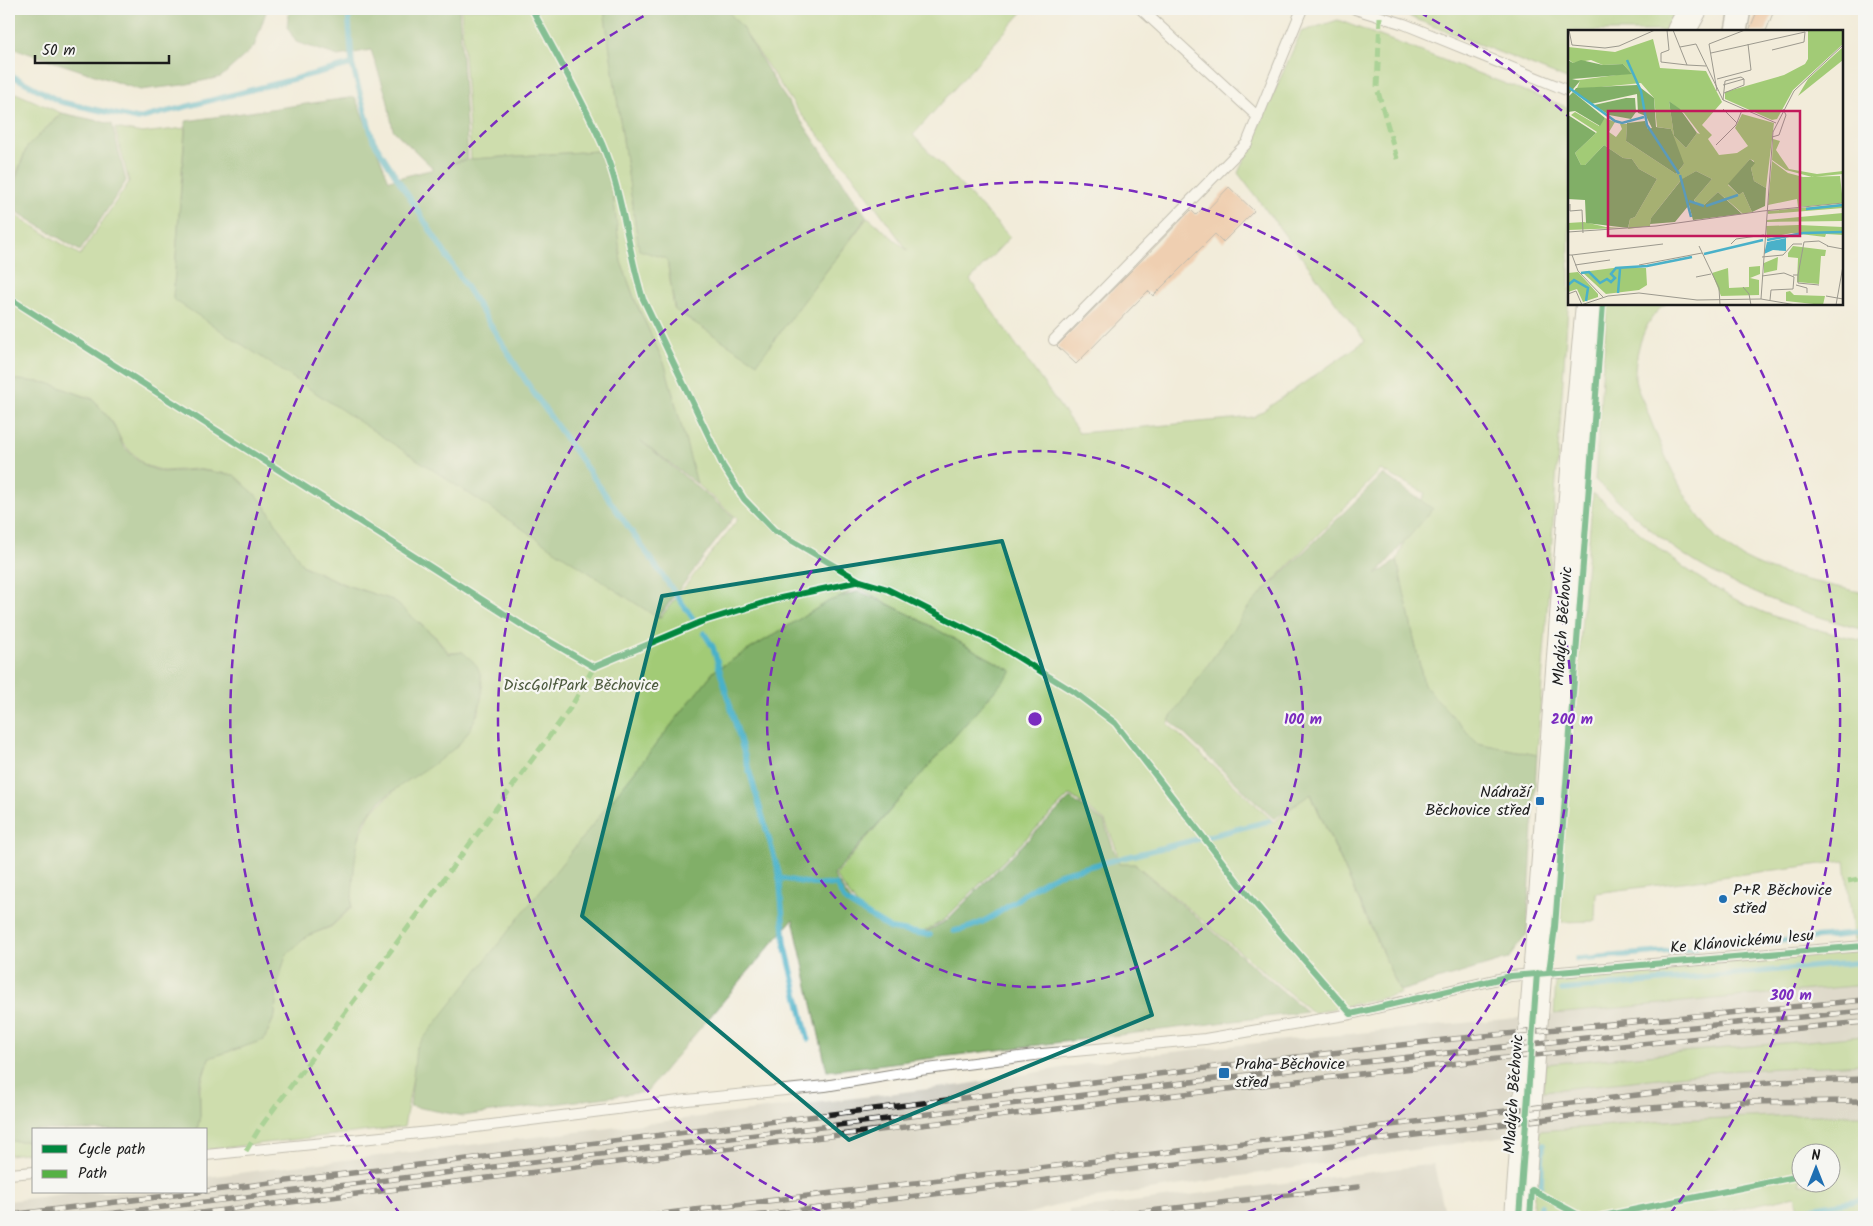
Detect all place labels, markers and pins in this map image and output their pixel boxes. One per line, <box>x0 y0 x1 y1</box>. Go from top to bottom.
centre of rings <box>1026 710 1044 728</box>
place label: Nádraží Běchovice střed <box>1425 780 1532 823</box>
marker: Nádraží Běchovice střed <box>1534 795 1546 807</box>
place label: P+R Běchovice střed <box>1733 878 1832 921</box>
marker: P+R Běchovice střed <box>1717 893 1729 905</box>
place label: Praha-Běchovice střed <box>1235 1052 1345 1095</box>
marker: Praha-Běchovice střed <box>1217 1066 1231 1080</box>

